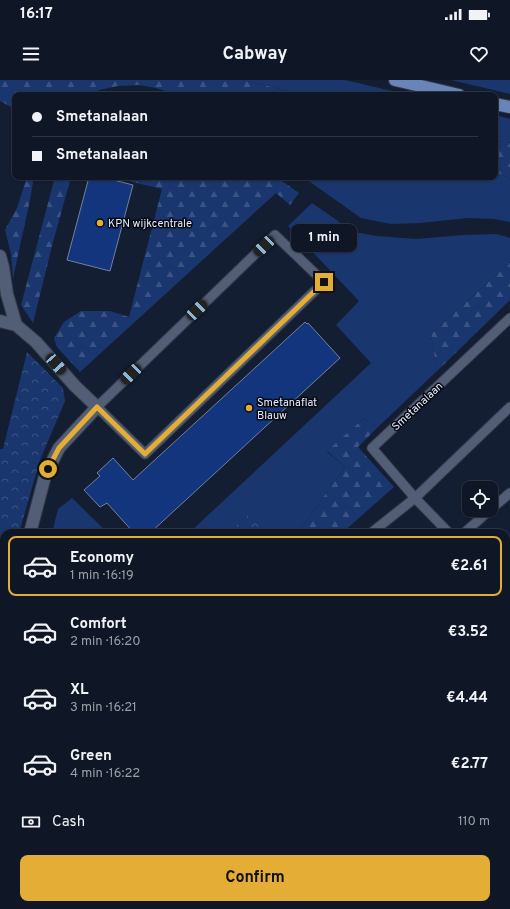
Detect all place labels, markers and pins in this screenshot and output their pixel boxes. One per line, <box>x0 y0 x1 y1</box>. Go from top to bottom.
place label: KPN wijkcentrale <box>108 217 192 231</box>
marker: KPN wijkcentrale <box>95 218 105 228</box>
place label: Smetanaflat Blauw <box>257 396 317 423</box>
marker: Smetanaflat Blauw <box>244 403 254 413</box>

